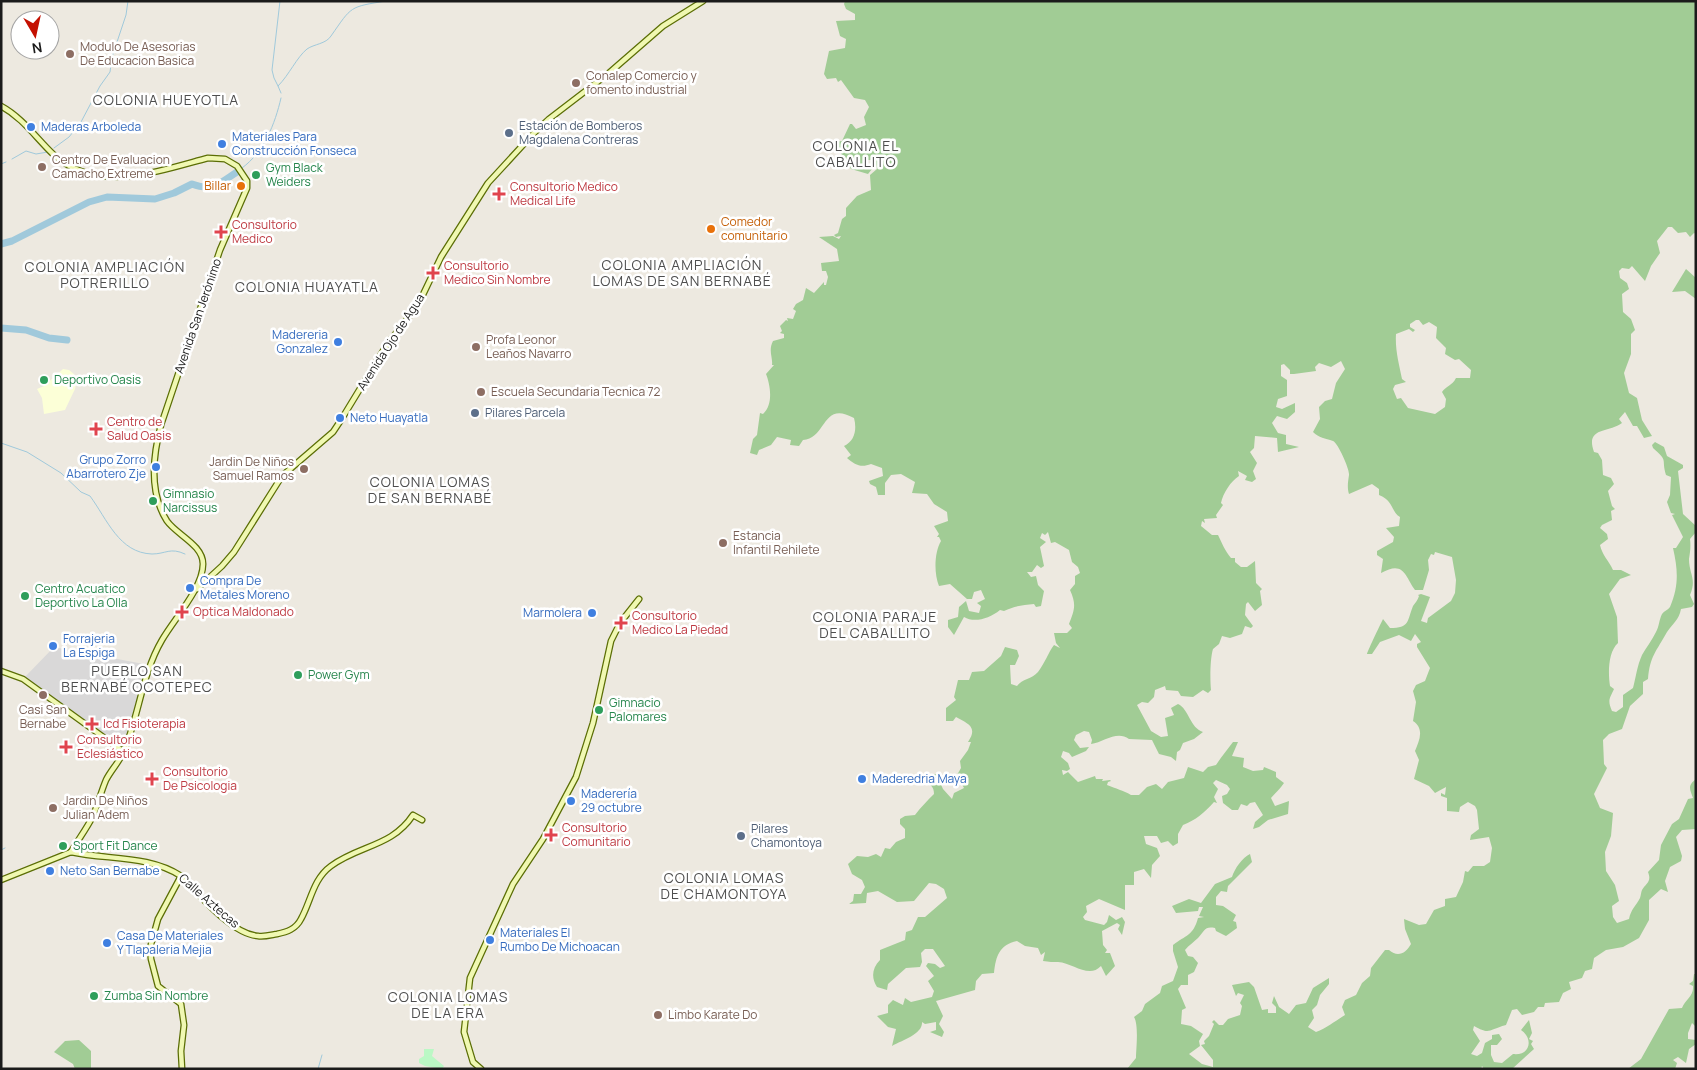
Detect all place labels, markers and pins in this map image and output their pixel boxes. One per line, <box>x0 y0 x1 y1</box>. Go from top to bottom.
place label: Modulo De Asesorias De Educacion Basica <box>80 38 196 69</box>
marker: Modulo De Asesorias De Educacion Basica <box>64 48 76 60</box>
place label: Conalep Comercio y fomento industrial <box>586 67 697 98</box>
marker: Conalep Comercio y fomento industrial <box>570 77 582 89</box>
place label: Estación de Bomberos Magdalena Contreras <box>519 117 642 148</box>
place label: Maderas Arboleda <box>41 118 141 135</box>
marker: Maderas Arboleda <box>25 121 37 133</box>
marker: Estación de Bomberos Magdalena Contreras <box>503 127 515 139</box>
place label: Materiales Para Construcción Fonseca <box>232 128 356 159</box>
marker: Materiales Para Construcción Fonseca <box>216 138 228 150</box>
place label: Centro De Evaluacion Camacho Extreme <box>52 151 170 182</box>
place label: Gym Black Weiders <box>266 159 324 190</box>
marker: Centro De Evaluacion Camacho Extreme <box>36 161 48 173</box>
marker: Gym Black Weiders <box>250 169 262 181</box>
place label: Billar <box>204 177 232 194</box>
place label: Consultorio Medico Medical Life <box>510 178 618 209</box>
marker: Billar <box>235 180 247 192</box>
marker: Consultorio Medico Medical Life <box>492 187 506 201</box>
place label: Comedor comunitario <box>721 213 788 244</box>
place label: Consultorio Medico <box>232 216 297 247</box>
marker: Comedor comunitario <box>705 223 717 235</box>
marker: Consultorio Medico <box>214 225 228 239</box>
place label: Consultorio Medico Sin Nombre <box>444 257 551 288</box>
marker: Consultorio Medico Sin Nombre <box>426 266 440 280</box>
place label: Madereria Gonzalez <box>272 326 328 357</box>
place label: Profa Leonor Leaños Navarro <box>486 331 571 362</box>
marker: Madereria Gonzalez <box>332 336 344 348</box>
marker: Profa Leonor Leaños Navarro <box>470 341 482 353</box>
place label: Deportivo Oasis <box>54 371 141 388</box>
marker: Deportivo Oasis <box>38 374 50 386</box>
place label: Escuela Secundaria Tecnica 72 <box>491 383 661 400</box>
marker: Escuela Secundaria Tecnica 72 <box>475 386 487 398</box>
place label: Pilares Parcela <box>485 404 565 421</box>
marker: Pilares Parcela <box>469 407 481 419</box>
place label: Neto Huayatla <box>350 409 428 426</box>
marker: Neto Huayatla <box>334 412 346 424</box>
place label: Centro de Salud Oasis <box>107 413 171 444</box>
marker: Centro de Salud Oasis <box>89 422 103 436</box>
place label: Grupo Zorro Abarrotero Zje <box>66 451 146 482</box>
place label: Jardin De Niños Samuel Ramos <box>209 453 294 484</box>
marker: Grupo Zorro Abarrotero Zje <box>150 461 162 473</box>
marker: Jardin De Niños Samuel Ramos <box>298 463 310 475</box>
place label: Gimnasio Narcissus <box>163 485 217 516</box>
marker: Gimnasio Narcissus <box>147 495 159 507</box>
place label: Estancia Infantil Rehilete <box>733 527 820 558</box>
marker: Estancia Infantil Rehilete <box>717 537 729 549</box>
place label: Compra De Metales Moreno <box>200 572 290 603</box>
place label: Centro Acuatico Deportivo La Olla <box>35 580 128 611</box>
marker: Compra De Metales Moreno <box>184 582 196 594</box>
marker: Centro Acuatico Deportivo La Olla <box>19 590 31 602</box>
place label: Optica Maldonado <box>193 603 294 620</box>
place label: Marmolera <box>523 604 582 621</box>
marker: Optica Maldonado <box>175 605 189 619</box>
marker: Marmolera <box>586 607 598 619</box>
place label: Consultorio Medico La Piedad <box>632 607 728 638</box>
marker: Consultorio Medico La Piedad <box>614 616 628 630</box>
place label: Forrajeria La Espiga <box>63 630 115 661</box>
marker: Forrajeria La Espiga <box>47 640 59 652</box>
place label: Power Gym <box>308 666 370 683</box>
marker: Power Gym <box>292 669 304 681</box>
marker: Casi San Bernabe <box>37 689 49 701</box>
place label: Gimnacio Palomares <box>609 694 667 725</box>
place label: Casi San Bernabe <box>19 701 67 732</box>
marker: Gimnacio Palomares <box>593 704 605 716</box>
place label: Icd Fisioterapia <box>103 715 186 732</box>
marker: Icd Fisioterapia <box>85 717 99 731</box>
place label: Consultorio Eclesiástico <box>77 731 143 762</box>
marker: Consultorio Eclesiástico <box>59 740 73 754</box>
place label: Consultorio De Psicologia <box>163 763 237 794</box>
place label: Maderedria Maya <box>872 770 967 787</box>
marker: Consultorio De Psicologia <box>145 772 159 786</box>
marker: Maderedria Maya <box>856 773 868 785</box>
place label: Maderería 29 octubre <box>581 785 642 816</box>
place label: Jardin De Niños Julian Adem <box>63 792 148 823</box>
marker: Maderería 29 octubre <box>565 795 577 807</box>
marker: Jardin De Niños Julian Adem <box>47 802 59 814</box>
place label: Consultorio Comunitario <box>562 819 631 850</box>
place label: Pilares Chamontoya <box>751 820 822 851</box>
marker: Consultorio Comunitario <box>544 828 558 842</box>
marker: Pilares Chamontoya <box>735 830 747 842</box>
place label: Sport Fit Dance <box>73 837 157 854</box>
marker: Sport Fit Dance <box>57 840 69 852</box>
place label: Neto San Bernabe <box>60 862 160 879</box>
marker: Neto San Bernabe <box>44 865 56 877</box>
place label: Materiales El Rumbo De Michoacan <box>500 924 620 955</box>
place label: Casa De Materiales Y Tlapaleria Mejia <box>117 927 223 958</box>
marker: Materiales El Rumbo De Michoacan <box>484 934 496 946</box>
marker: Casa De Materiales Y Tlapaleria Mejia <box>101 937 113 949</box>
place label: Zumba Sin Nombre <box>104 987 208 1004</box>
marker: Zumba Sin Nombre <box>88 990 100 1002</box>
place label: Limbo Karate Do <box>668 1006 757 1023</box>
marker: Limbo Karate Do <box>652 1009 664 1021</box>

